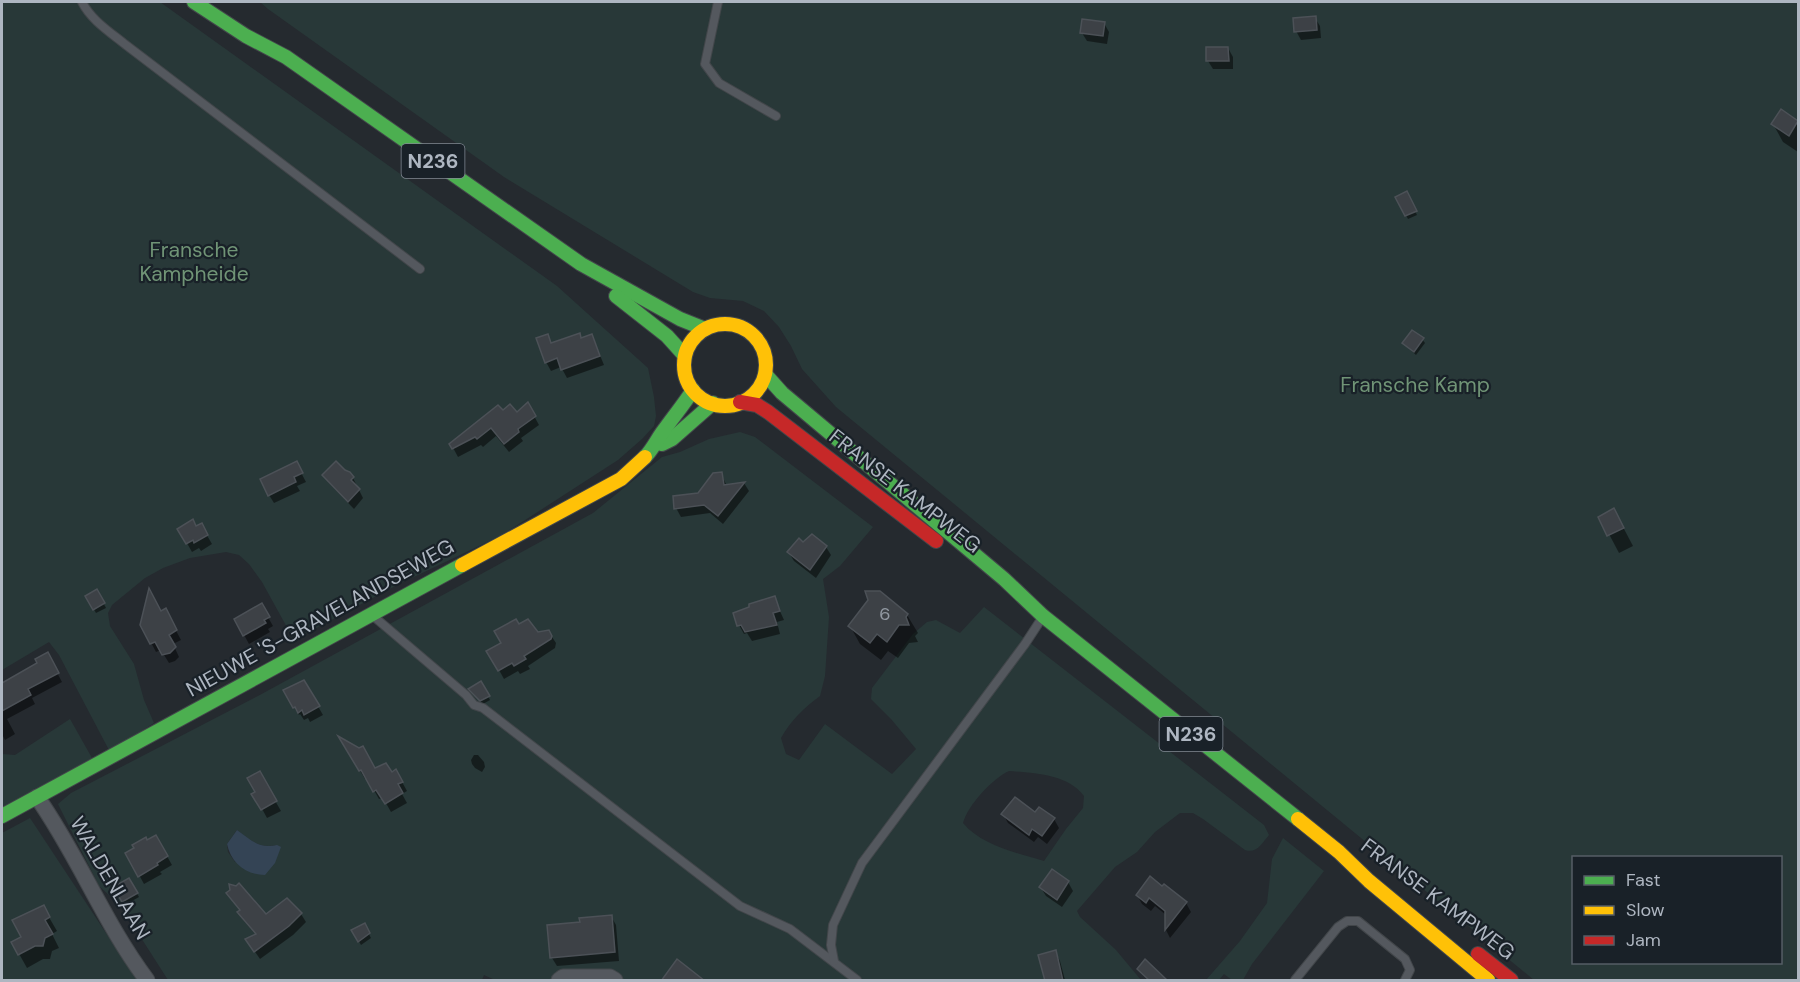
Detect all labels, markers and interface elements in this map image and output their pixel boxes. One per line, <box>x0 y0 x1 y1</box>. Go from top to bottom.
road number: N236 <box>402 144 464 178</box>
park label: Fransche Kampheide <box>139 236 249 288</box>
park label: Fransche Kamp <box>1340 371 1490 399</box>
street label: FRANSE KAMPWEG <box>823 423 987 559</box>
street label: NIEUWE 'S-GRAVELANDSEWEG <box>181 533 459 703</box>
house number: 6 <box>879 602 891 626</box>
road number: N236 <box>1160 717 1222 751</box>
street label: WALDENLAAN <box>63 811 157 945</box>
street label: FRANSE KAMPWEG <box>1355 832 1521 966</box>
legend <box>1572 856 1782 964</box>
text: Fast <box>1626 868 1661 892</box>
text: Slow <box>1626 898 1665 922</box>
text: Jam <box>1626 928 1661 952</box>

